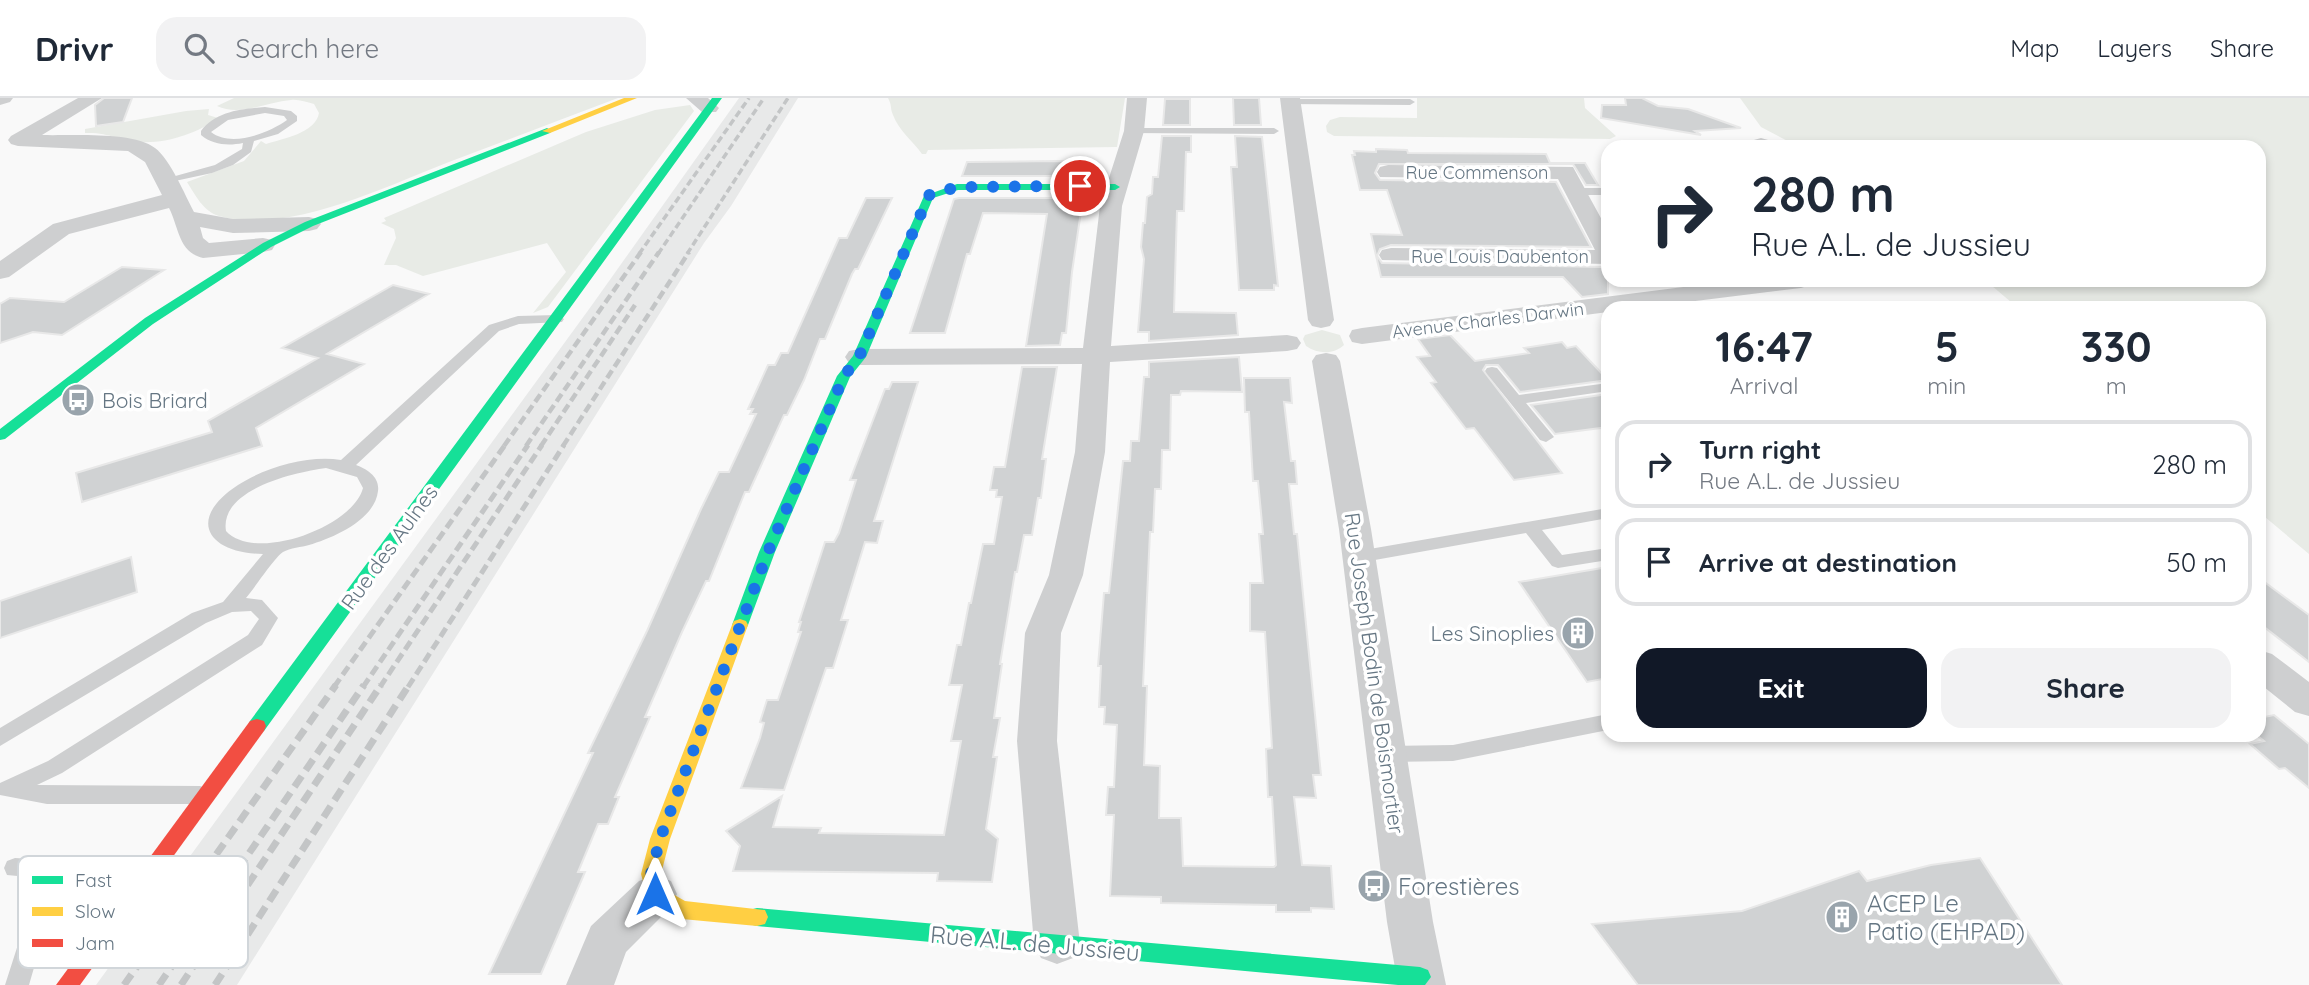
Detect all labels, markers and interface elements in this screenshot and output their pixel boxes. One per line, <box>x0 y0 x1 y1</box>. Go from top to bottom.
search box <box>156 17 646 80</box>
text: Drivr <box>35 28 114 69</box>
icon: search <box>180 29 218 67</box>
text: Search here <box>236 32 379 65</box>
text: Map <box>2010 33 2059 63</box>
text: Layers <box>2097 33 2172 63</box>
text: Share <box>2210 33 2274 63</box>
pin <box>1050 156 1110 216</box>
street label: Rue Commenson <box>1406 161 1548 184</box>
text: 280 m <box>1751 163 1895 224</box>
icon: arrive <box>1061 167 1099 205</box>
icon: right <box>1636 168 1727 259</box>
text: Rue A.L. de Jussieu <box>1751 224 2031 264</box>
street label: Rue Louis Daubenton <box>1411 245 1589 268</box>
street label: Avenue Charles Darwin <box>1391 297 1585 343</box>
text: 16:47 <box>1715 320 1813 373</box>
text: 5 <box>1935 320 1959 373</box>
text: 330 <box>2081 320 2152 373</box>
text: Arrival <box>1730 371 1799 400</box>
text: min <box>1927 371 1966 400</box>
text: m <box>2106 371 2127 400</box>
bus stop icon: Bois Briard <box>59 381 97 419</box>
place label: Bois Briard <box>102 387 208 413</box>
text: Turn right <box>1699 433 1821 466</box>
icon: right <box>1640 445 1678 483</box>
text: 280 m <box>2152 448 2227 481</box>
text: Rue A.L. de Jussieu <box>1699 466 1900 495</box>
street label: Rue des Aulnes <box>335 480 443 614</box>
street label: Rue Joseph Bodin de Boismortier <box>1340 511 1410 835</box>
icon: arrive <box>1640 543 1678 581</box>
text: Arrive at destination <box>1699 546 1957 579</box>
text: 50 m <box>2167 546 2227 579</box>
building icon: Les Sinoplies <box>1559 614 1597 652</box>
place label: Les Sinoplies <box>1430 620 1554 646</box>
button: Exit <box>1636 648 1927 728</box>
button: Share <box>1941 648 2231 728</box>
legend <box>18 856 248 968</box>
position arrow <box>618 857 692 931</box>
bus stop icon: Forestières <box>1355 867 1393 905</box>
text: Fast <box>75 868 112 892</box>
place label: Forestières <box>1398 871 1520 901</box>
place label: ACEP Le Patio (EHPAD) <box>1867 888 2025 946</box>
building icon: ACEP Le Patio (EHPAD) <box>1823 898 1861 936</box>
text: Slow <box>75 899 116 923</box>
street label: Rue A.L. de Jussieu <box>929 919 1141 967</box>
text: Jam <box>75 931 115 955</box>

